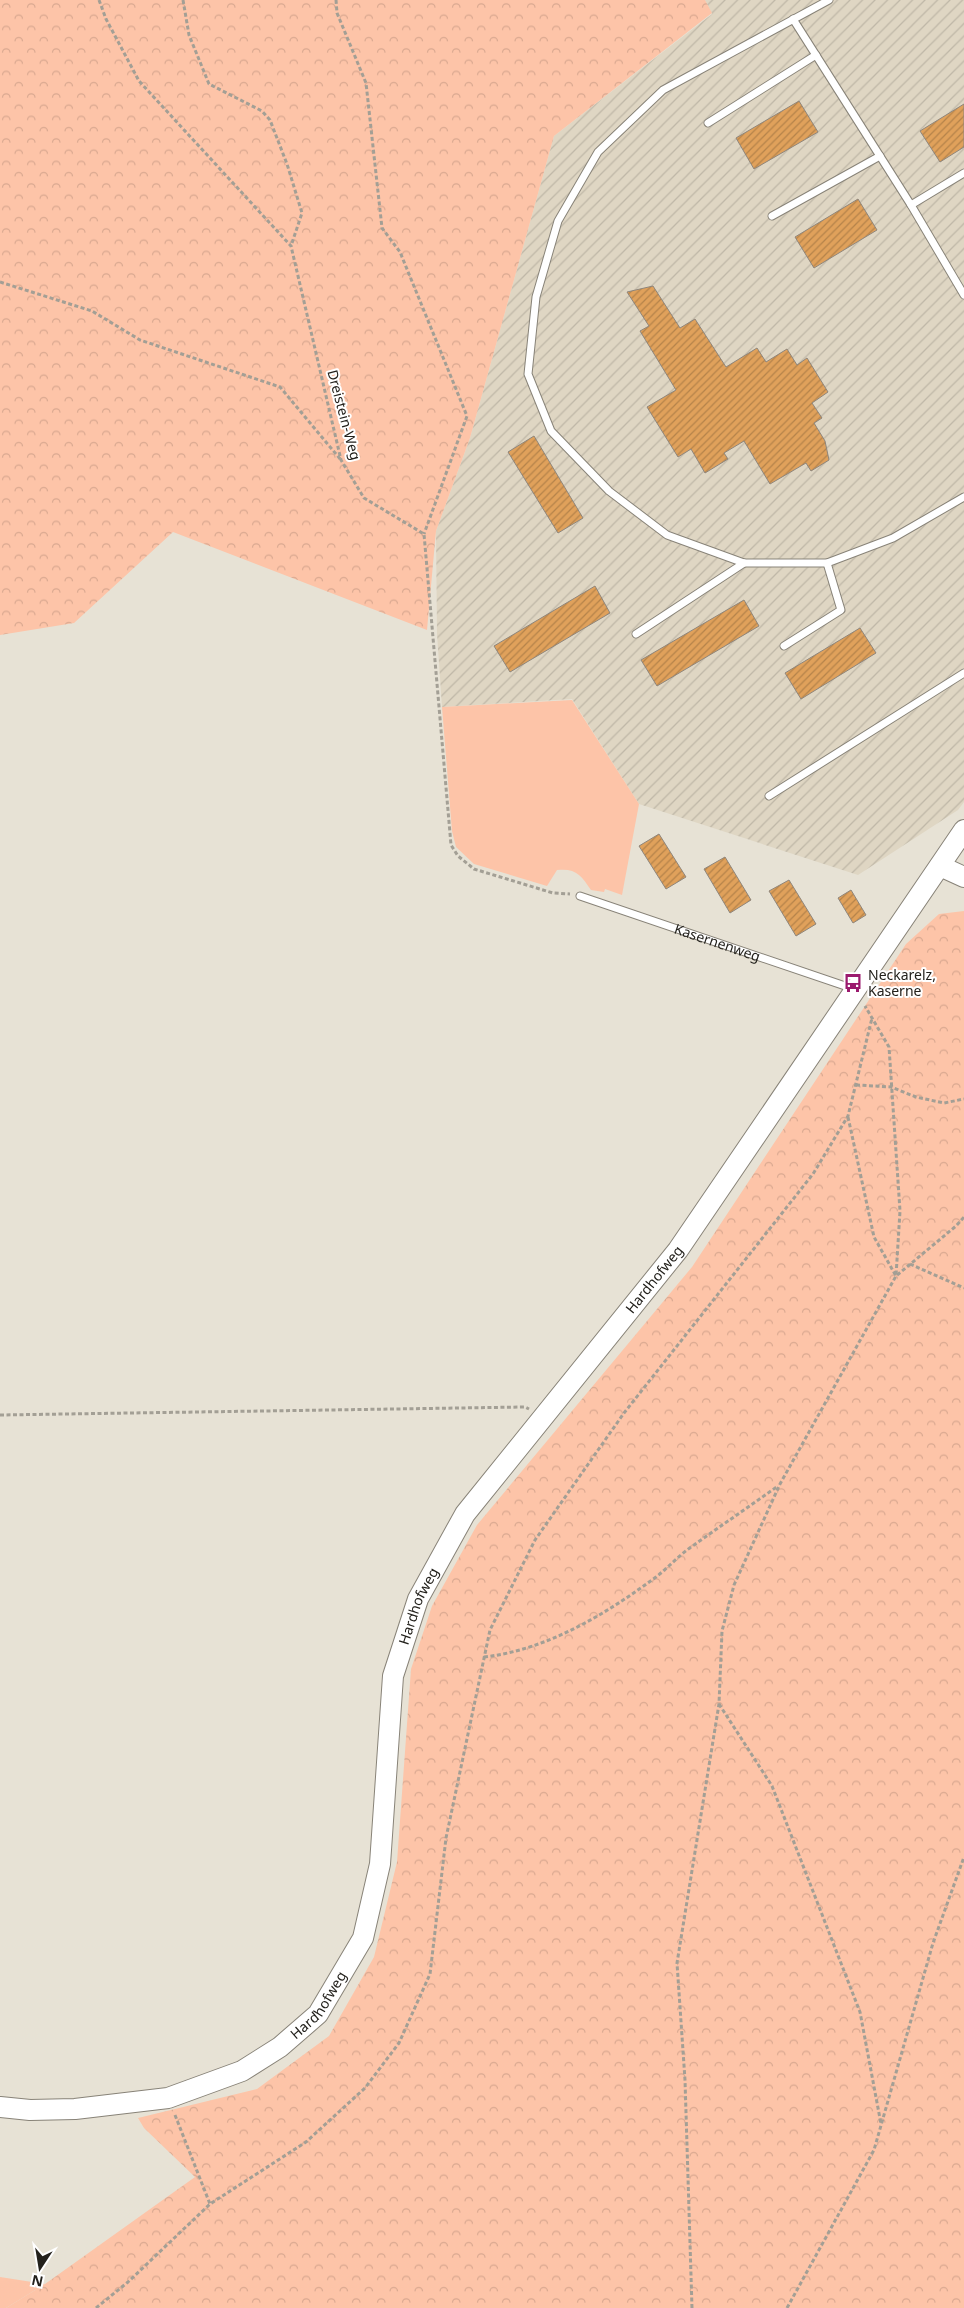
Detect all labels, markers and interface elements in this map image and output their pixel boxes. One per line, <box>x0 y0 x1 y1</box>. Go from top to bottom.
street label: Dreistein-Weg <box>323 368 366 462</box>
street label: Kasernenweg <box>672 919 763 966</box>
place label: Neckarelz, Kaserne <box>868 965 936 1000</box>
bus stop icon: Neckarelz, Kaserne <box>842 972 864 994</box>
street label: Hardhofweg <box>621 1241 687 1317</box>
street label: Hardhofweg <box>394 1564 443 1647</box>
street label: Hardhofweg <box>286 1968 350 2043</box>
north arrow <box>15 2243 65 2293</box>
text: N <box>30 2271 45 2292</box>

